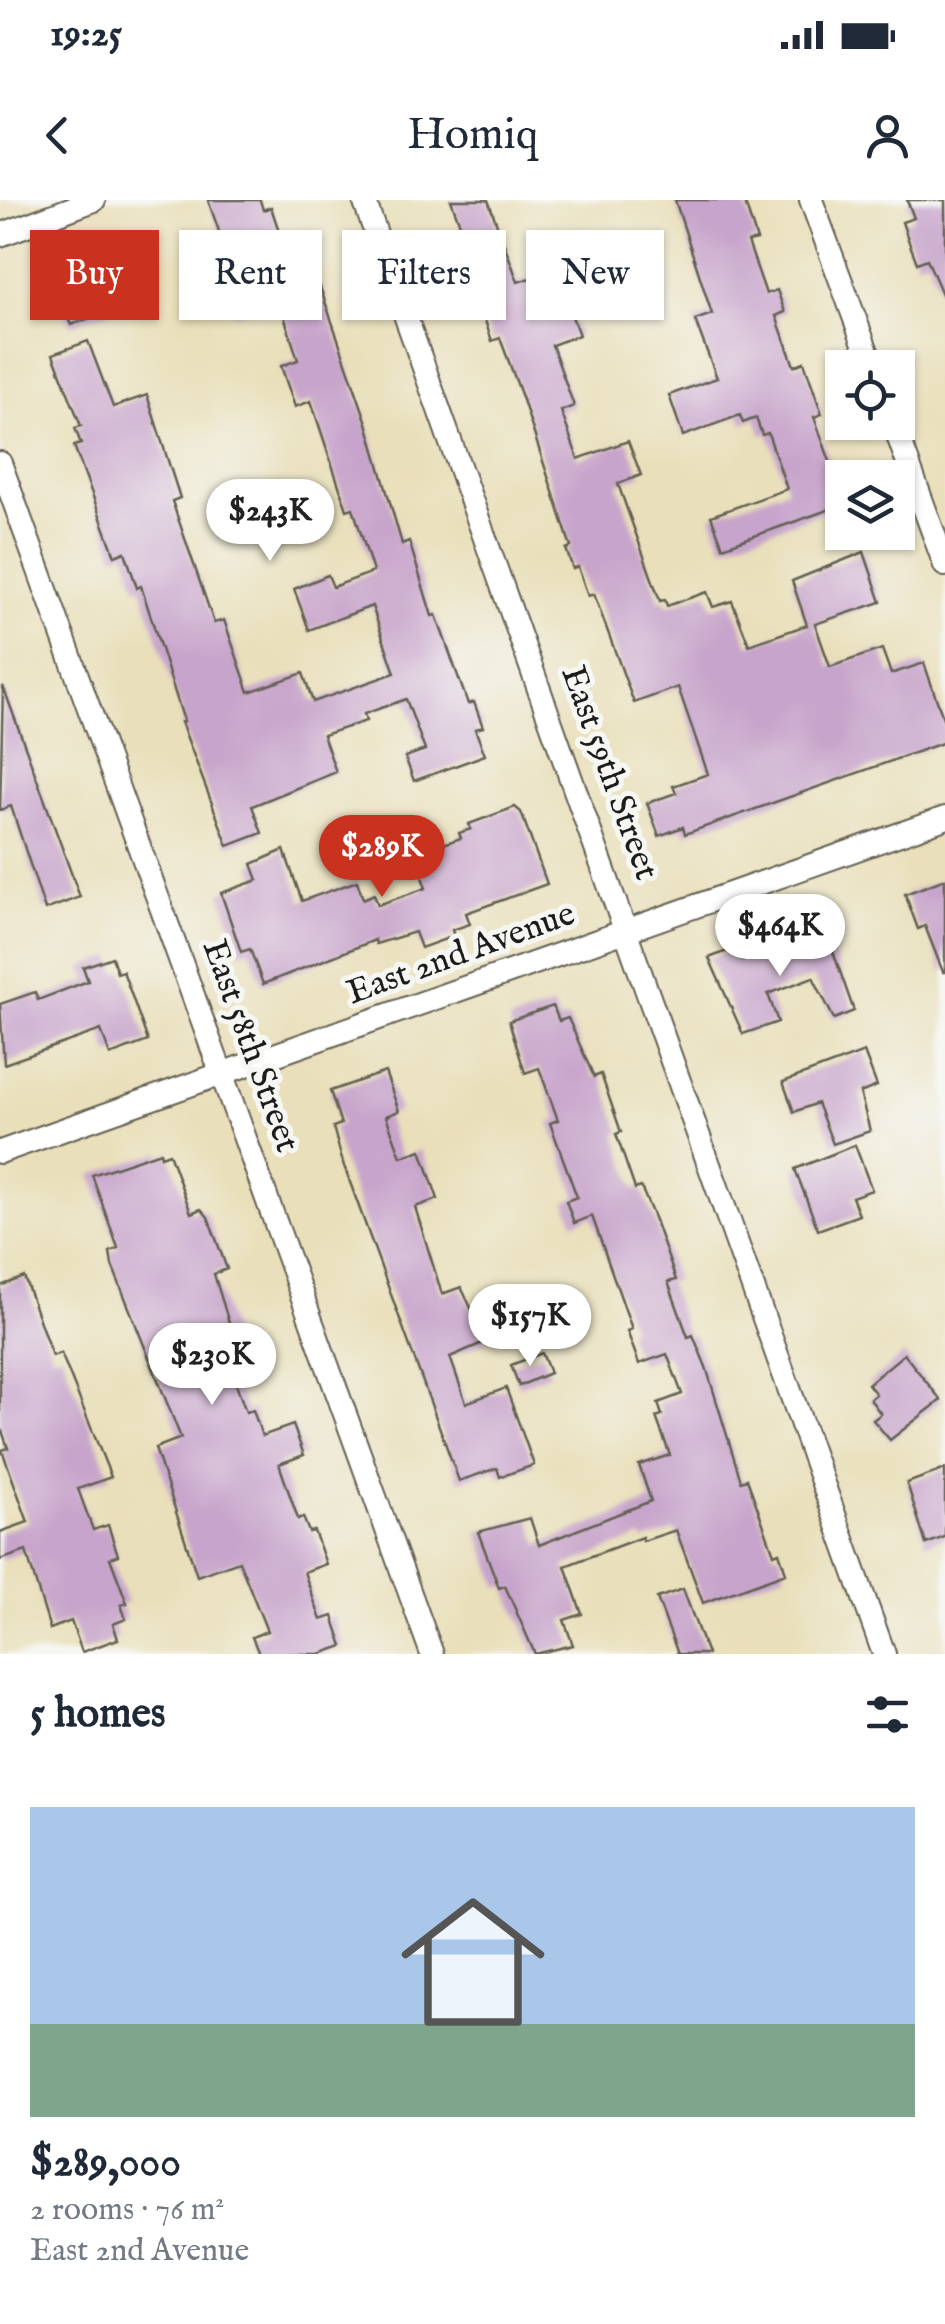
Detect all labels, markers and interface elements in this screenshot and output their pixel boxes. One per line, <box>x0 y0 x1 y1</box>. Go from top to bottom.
text: 19:25 <box>50 11 122 59</box>
text: Homiq <box>407 107 538 164</box>
icon: back <box>30 108 85 163</box>
icon: person <box>860 108 915 163</box>
chip: Buy <box>30 230 159 320</box>
chip: Rent <box>179 230 322 320</box>
chip: Filters <box>342 230 506 320</box>
chip: New <box>526 230 664 320</box>
map controls <box>825 350 915 550</box>
button: locate <box>825 350 915 440</box>
button: layers <box>825 460 915 550</box>
pin: $243K <box>200 479 340 564</box>
text: $243K <box>228 491 312 532</box>
street label: East 59th Street <box>549 660 669 886</box>
pin: $289K <box>312 815 452 900</box>
text: $289K <box>341 827 423 868</box>
street label: East 2nd Avenue <box>341 892 581 1016</box>
pin: $464K <box>710 894 850 979</box>
text: $464K <box>737 906 823 947</box>
street label: East 58th Street <box>191 934 309 1158</box>
pin: $157K <box>460 1284 600 1369</box>
text: $157K <box>490 1296 570 1337</box>
pin: $230K <box>142 1323 282 1408</box>
text: $230K <box>170 1335 254 1376</box>
icon: filters <box>860 1687 915 1742</box>
text: 5 homes <box>30 1688 166 1741</box>
icon: home <box>383 1872 563 2052</box>
text: $289,000 <box>30 2137 181 2190</box>
text: 2 rooms · 76 m² <box>30 2190 224 2231</box>
text: East 2nd Avenue <box>30 2231 249 2272</box>

